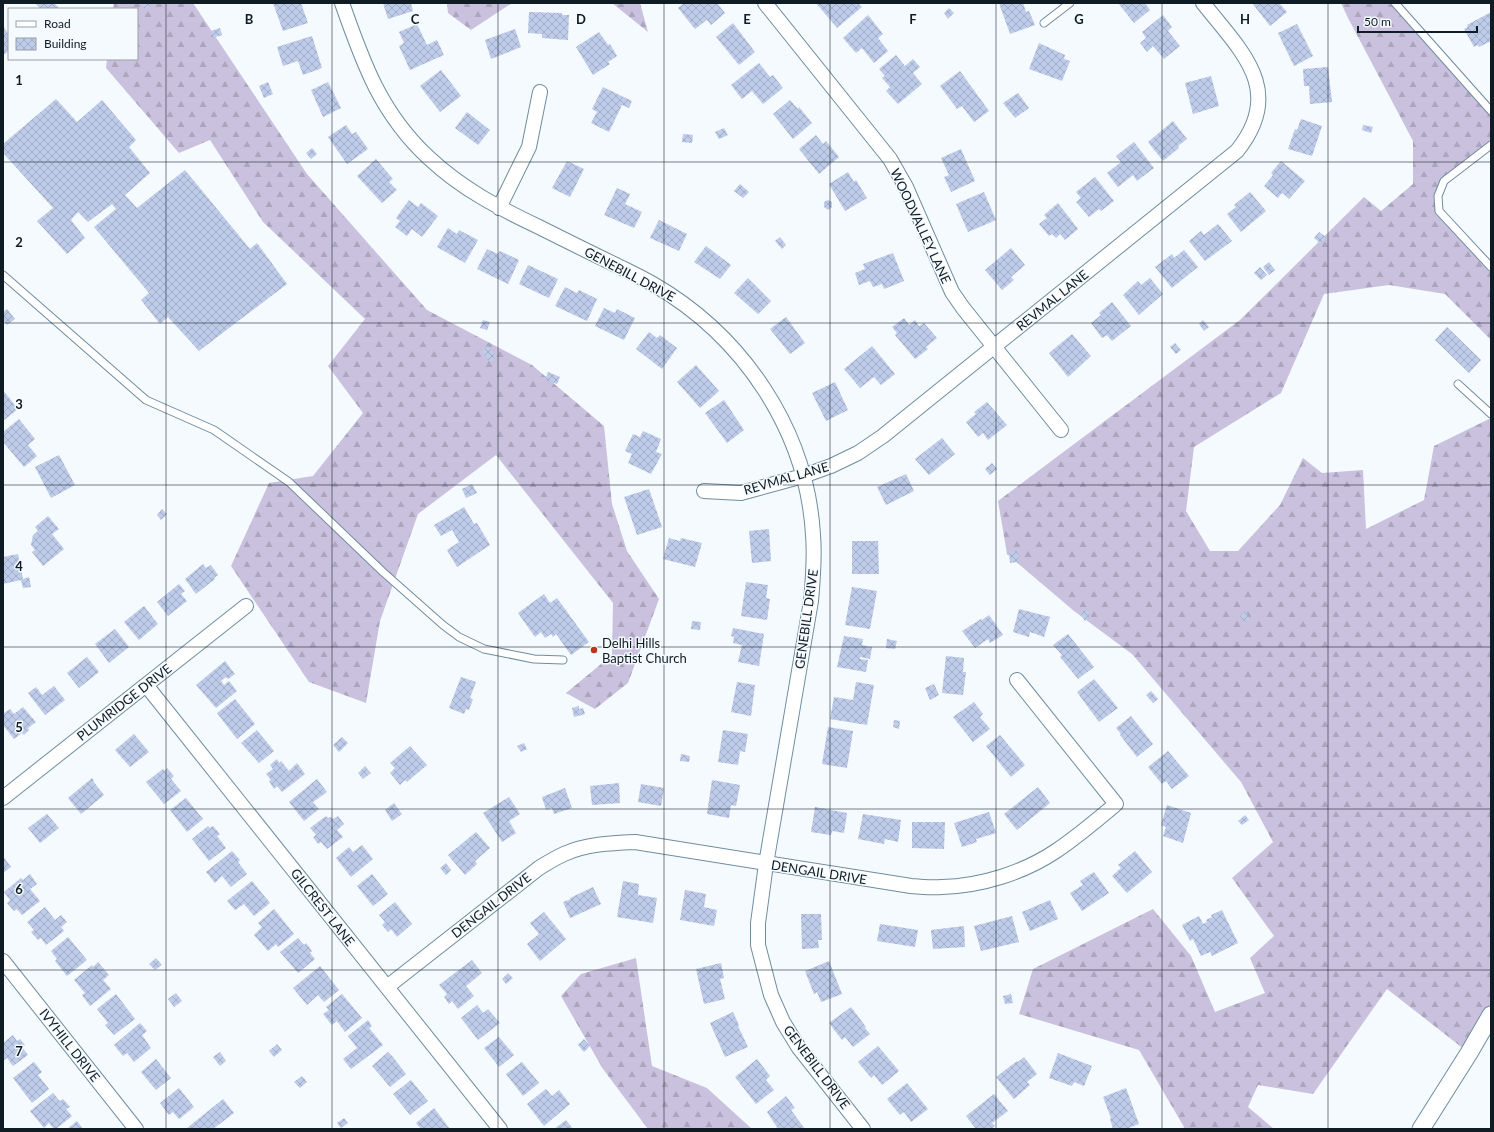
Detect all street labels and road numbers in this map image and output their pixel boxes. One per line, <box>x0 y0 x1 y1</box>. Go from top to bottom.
street label: WOODVALLEY LANE <box>887 166 955 286</box>
street label: GENEBILL DRIVE <box>582 243 678 305</box>
street label: REVMAL LANE <box>1013 266 1091 334</box>
street label: REVMAL LANE <box>742 458 830 498</box>
street label: GENEBILL DRIVE <box>791 568 821 670</box>
street label: PLUMRIDGE DRIVE <box>73 660 175 744</box>
street label: DENGAIL DRIVE <box>770 857 868 887</box>
street label: GILCREST LANE <box>288 865 358 949</box>
street label: DENGAIL DRIVE <box>448 869 534 941</box>
street label: IVYHILL DRIVE <box>36 1005 104 1085</box>
street label: GENEBILL DRIVE <box>780 1022 854 1112</box>

